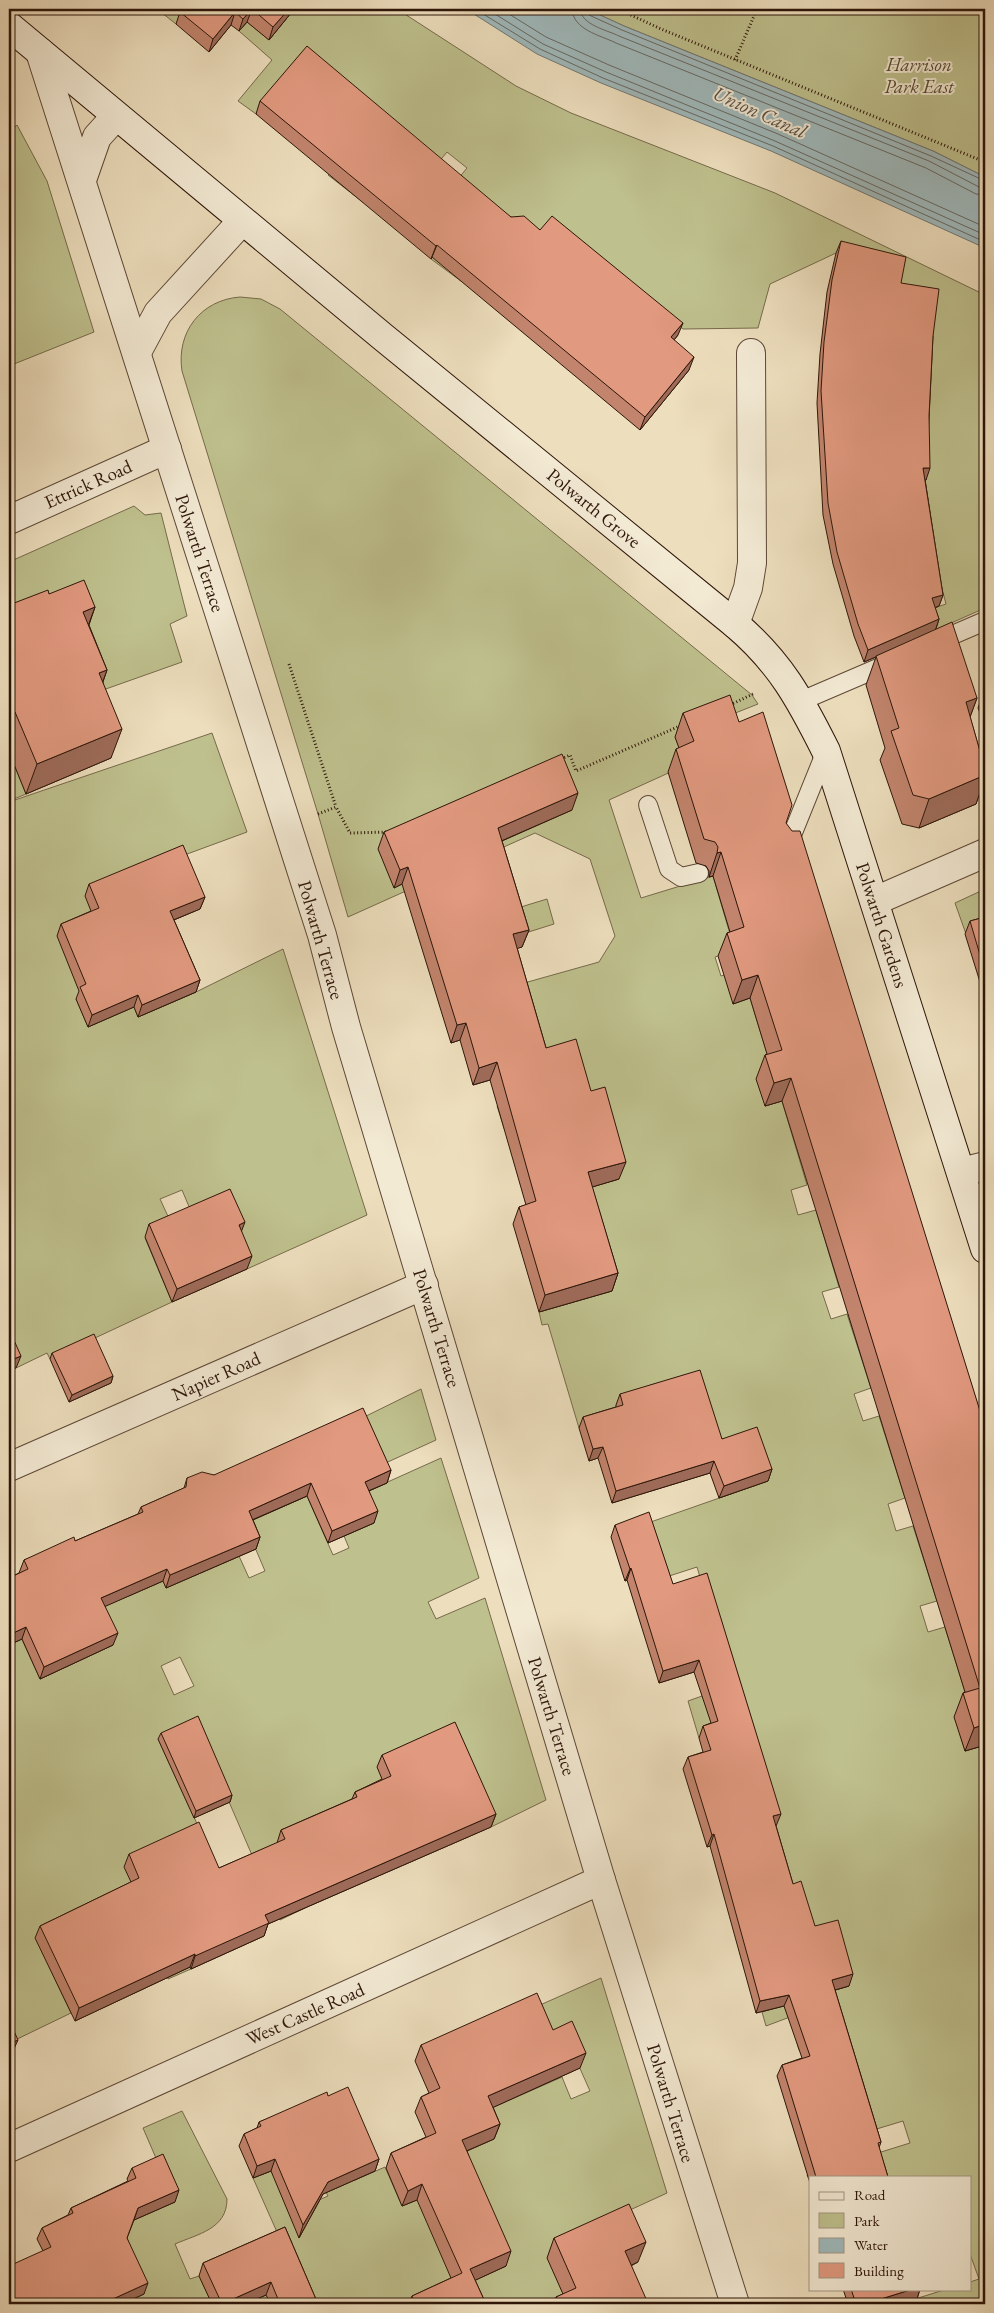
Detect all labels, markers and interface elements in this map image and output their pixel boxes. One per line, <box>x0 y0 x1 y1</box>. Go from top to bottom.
park label: Harrison Park East <box>884 52 955 99</box>
water label: Union Canal <box>709 80 812 145</box>
street label: Ettrick Road <box>40 453 136 514</box>
street label: Polwarth Grove <box>542 462 646 554</box>
street label: Polwarth Terrace <box>169 491 231 615</box>
street label: Polwarth Gardens <box>850 859 914 991</box>
street label: Polwarth Terrace <box>292 878 350 1002</box>
street label: Polwarth Terrace <box>407 1266 467 1390</box>
street label: Napier Road <box>168 1345 265 1407</box>
street label: Polwarth Terrace <box>522 1654 582 1778</box>
street label: West Castle Road <box>242 1976 369 2051</box>
street label: Polwarth Terrace <box>641 2041 701 2165</box>
legend <box>809 2176 972 2290</box>
text: Road <box>854 2185 886 2204</box>
text: Park <box>854 2211 881 2230</box>
text: Water <box>854 2235 888 2254</box>
text: Building <box>854 2261 904 2280</box>

